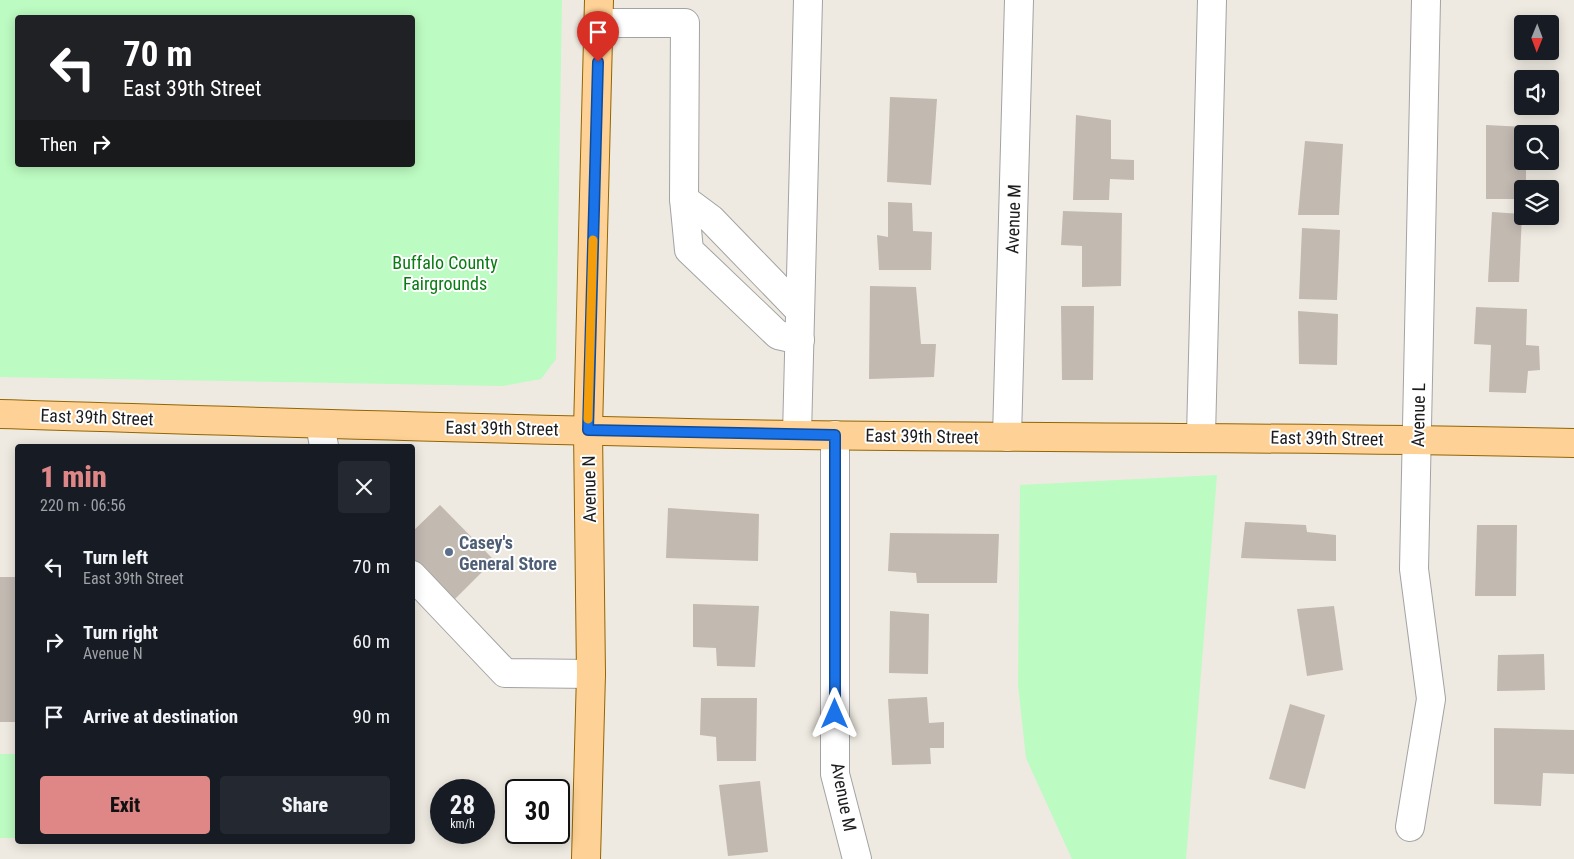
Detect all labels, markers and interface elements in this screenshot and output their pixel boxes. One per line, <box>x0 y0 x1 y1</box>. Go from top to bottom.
pin <box>577 11 619 62</box>
north arrow <box>1514 15 1559 60</box>
map controls <box>1514 15 1559 225</box>
icon: arrive <box>584 18 612 46</box>
text: 70 m <box>123 34 192 75</box>
icon: left <box>40 35 105 100</box>
button: sound <box>1514 70 1559 115</box>
text: East 39th Street <box>123 76 262 101</box>
button: search <box>1514 125 1559 170</box>
icon: right <box>87 130 115 158</box>
text: Then <box>40 133 77 156</box>
button: layers <box>1514 180 1559 225</box>
street label: Avenue M <box>1001 184 1025 254</box>
park label: Buffalo County Fairgrounds <box>392 252 498 294</box>
street label: Avenue L <box>1407 382 1429 447</box>
street label: East 39th Street <box>40 405 154 429</box>
street label: East 39th Street <box>445 417 559 439</box>
street label: East 39th Street <box>865 425 979 447</box>
street label: East 39th Street <box>1270 427 1384 449</box>
street label: Avenue N <box>578 455 600 523</box>
text: 1 min <box>40 459 107 494</box>
button: close <box>338 461 390 513</box>
text: 220 m · 06:56 <box>40 496 126 515</box>
place label: Casey's General Store <box>459 532 557 574</box>
text: Turn left <box>83 546 148 569</box>
marker: Casey's General Store <box>443 546 455 558</box>
icon: left <box>40 553 68 581</box>
text: 70 m <box>353 555 390 578</box>
text: East 39th Street <box>83 569 184 588</box>
text: Turn right <box>83 621 158 644</box>
icon: right <box>40 628 68 656</box>
text: 60 m <box>353 630 390 653</box>
text: Avenue N <box>83 644 143 663</box>
position arrow <box>808 687 860 739</box>
icon: arrive <box>40 703 68 731</box>
text: Arrive at destination <box>83 705 238 728</box>
text: 90 m <box>353 705 390 728</box>
street label: Avenue M <box>827 761 861 833</box>
button: Exit <box>40 776 210 834</box>
button: Share <box>220 776 390 834</box>
speed limit sign: 30 <box>505 779 570 844</box>
text: 28 <box>450 791 475 820</box>
text: km/h <box>450 817 475 831</box>

